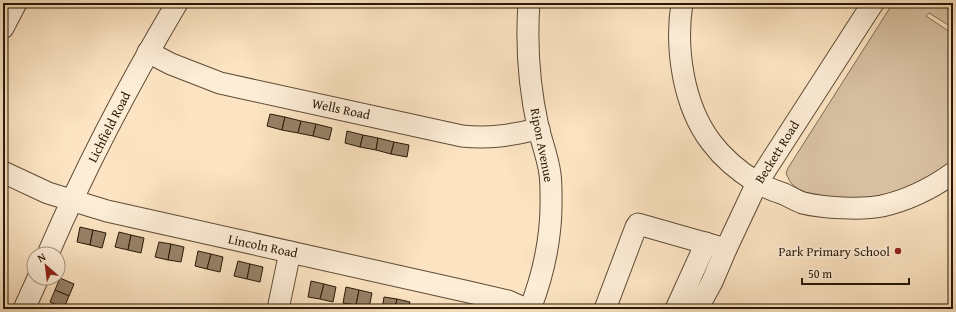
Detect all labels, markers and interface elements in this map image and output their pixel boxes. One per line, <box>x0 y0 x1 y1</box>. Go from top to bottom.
street label: Lichfield Road <box>83 88 135 166</box>
street label: Wells Road <box>310 94 372 124</box>
street label: Ripon Avenue <box>526 106 558 184</box>
street label: Beckett Road <box>750 117 804 187</box>
street label: Lincoln Road <box>226 229 300 263</box>
place label: Park Primary School <box>778 242 890 261</box>
north arrow <box>26 246 66 286</box>
marker: Park Primary School <box>893 246 903 256</box>
text: N <box>34 248 49 266</box>
scale bar <box>802 260 909 286</box>
text: 50 m <box>808 265 832 282</box>

